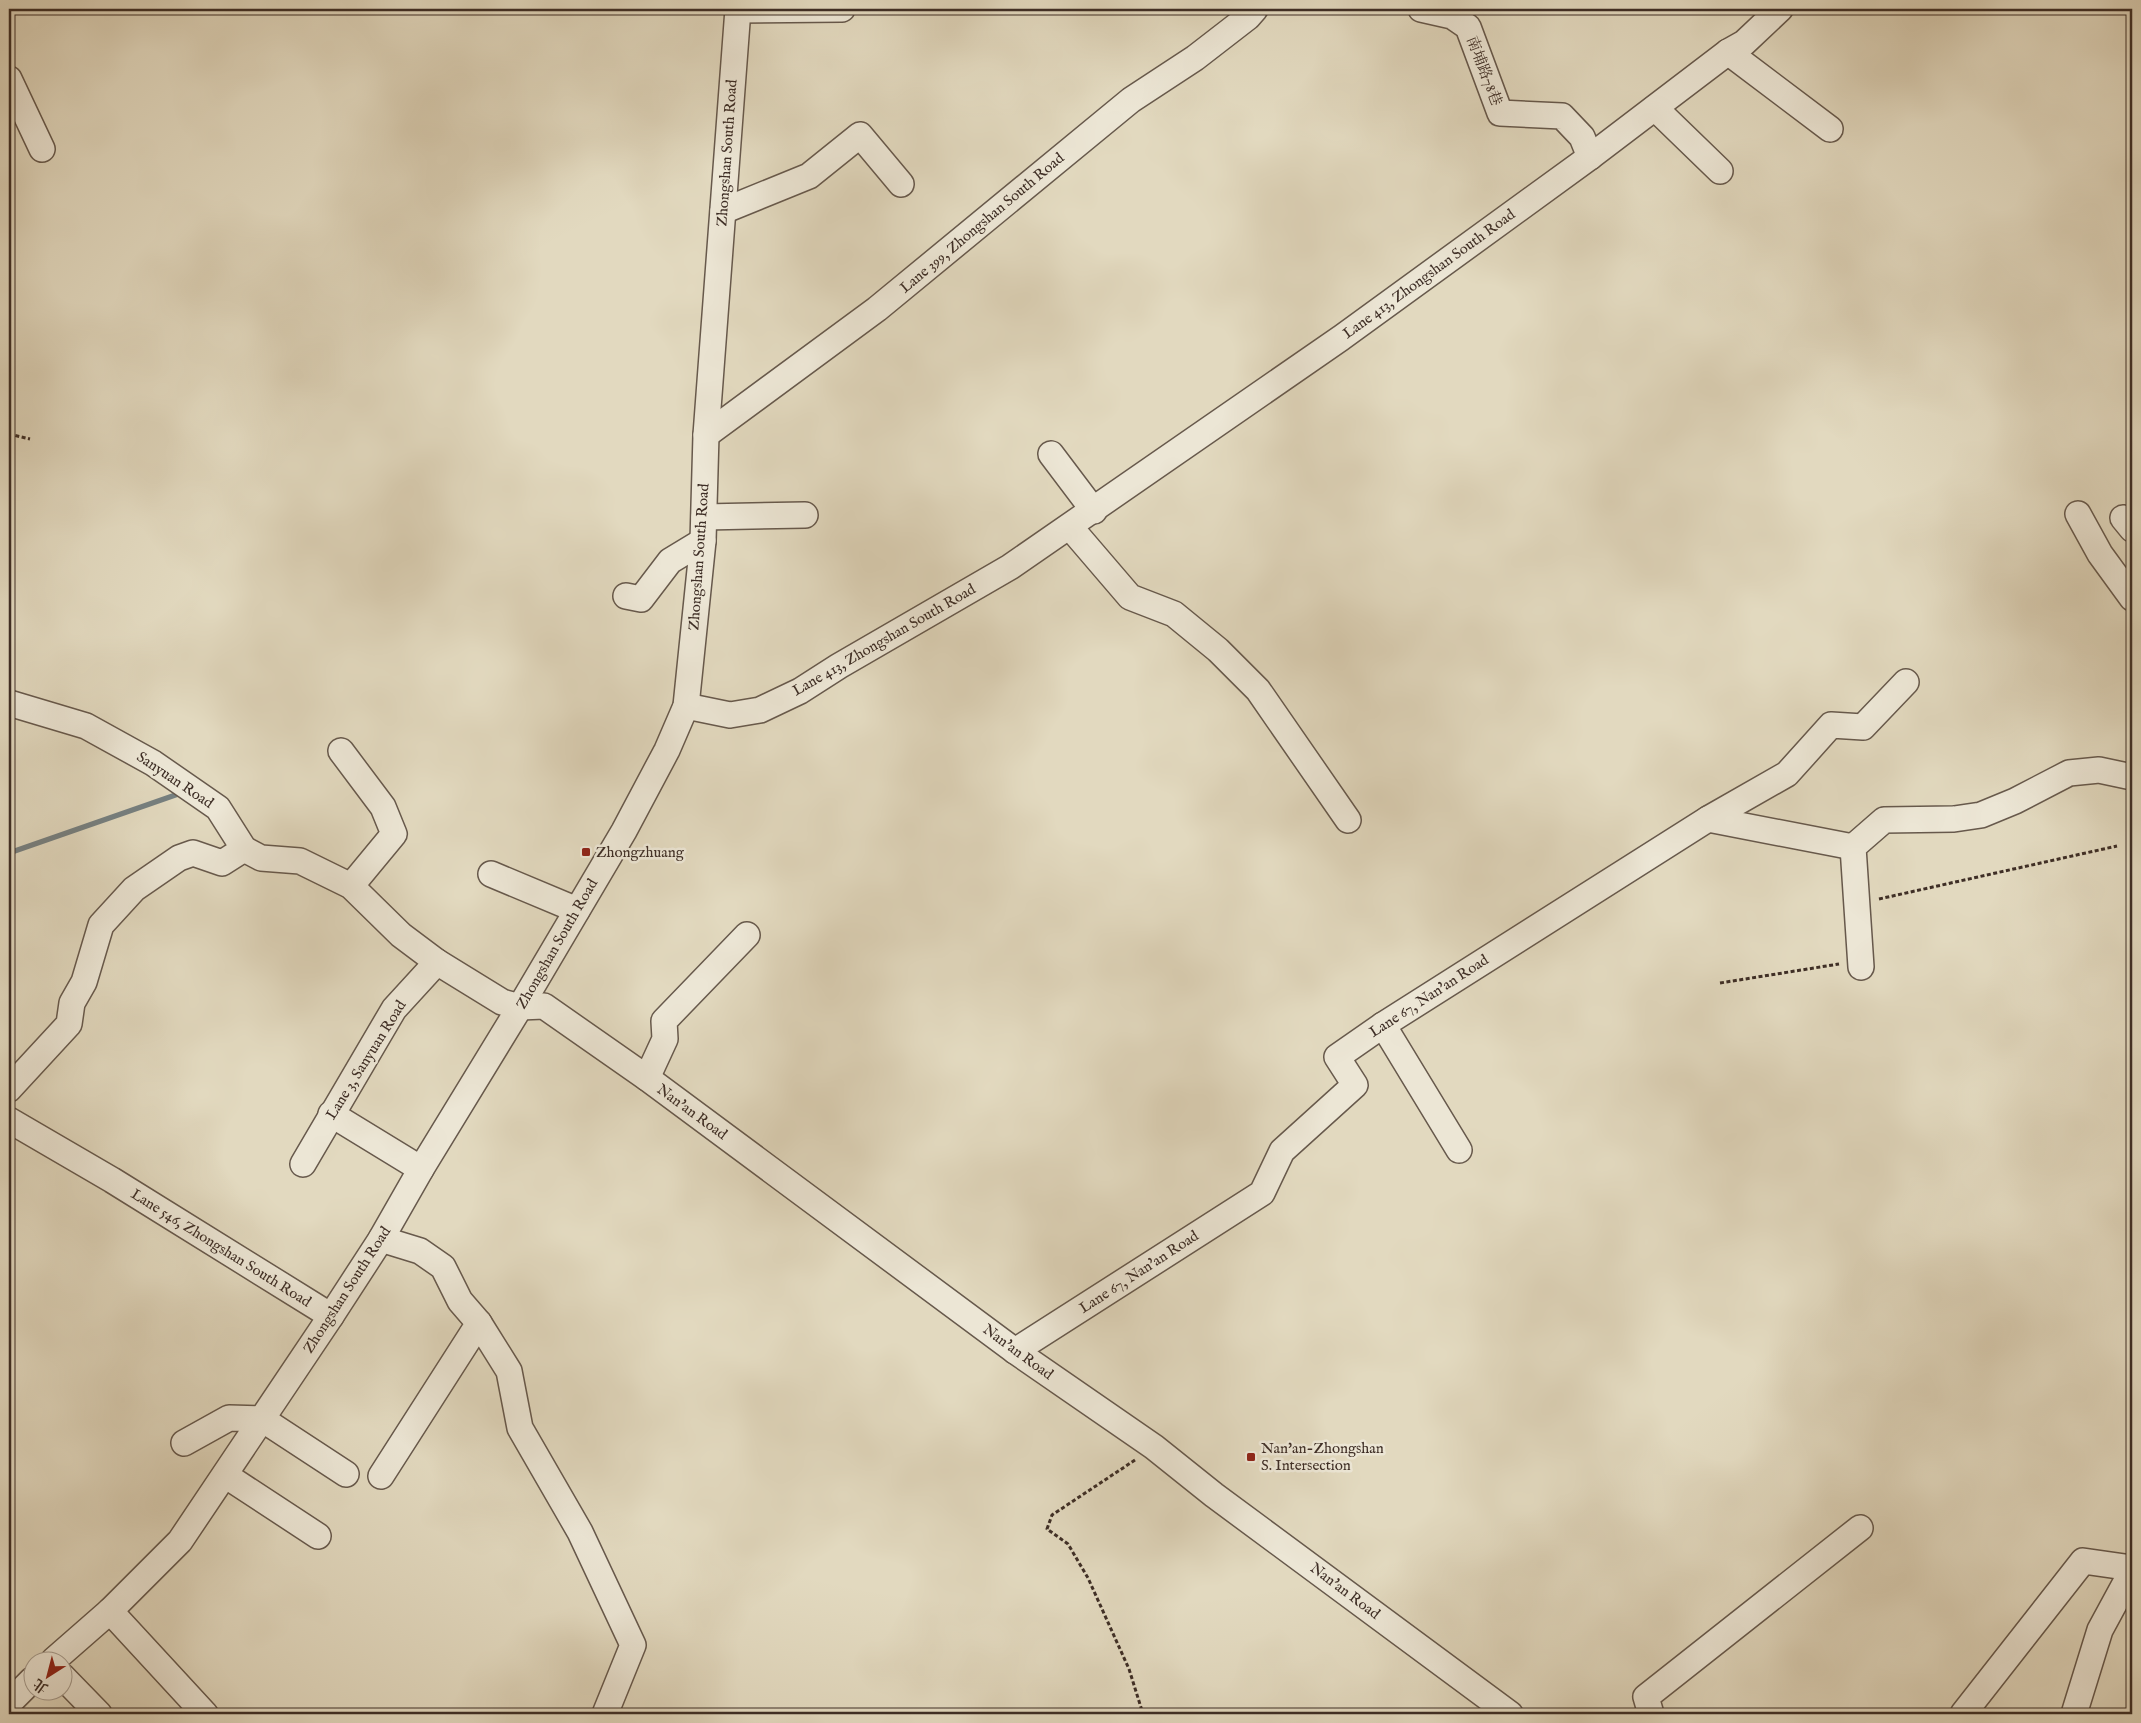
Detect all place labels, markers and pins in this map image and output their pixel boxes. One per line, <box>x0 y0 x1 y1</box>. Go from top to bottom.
place label: Zhongzhuang <box>596 843 685 862</box>
marker: Zhongzhuang <box>580 846 592 858</box>
place label: Nan'an-Zhongshan S. Intersection <box>1261 1439 1384 1475</box>
marker: Nan'an-Zhongshan S. Intersection <box>1245 1451 1257 1463</box>

